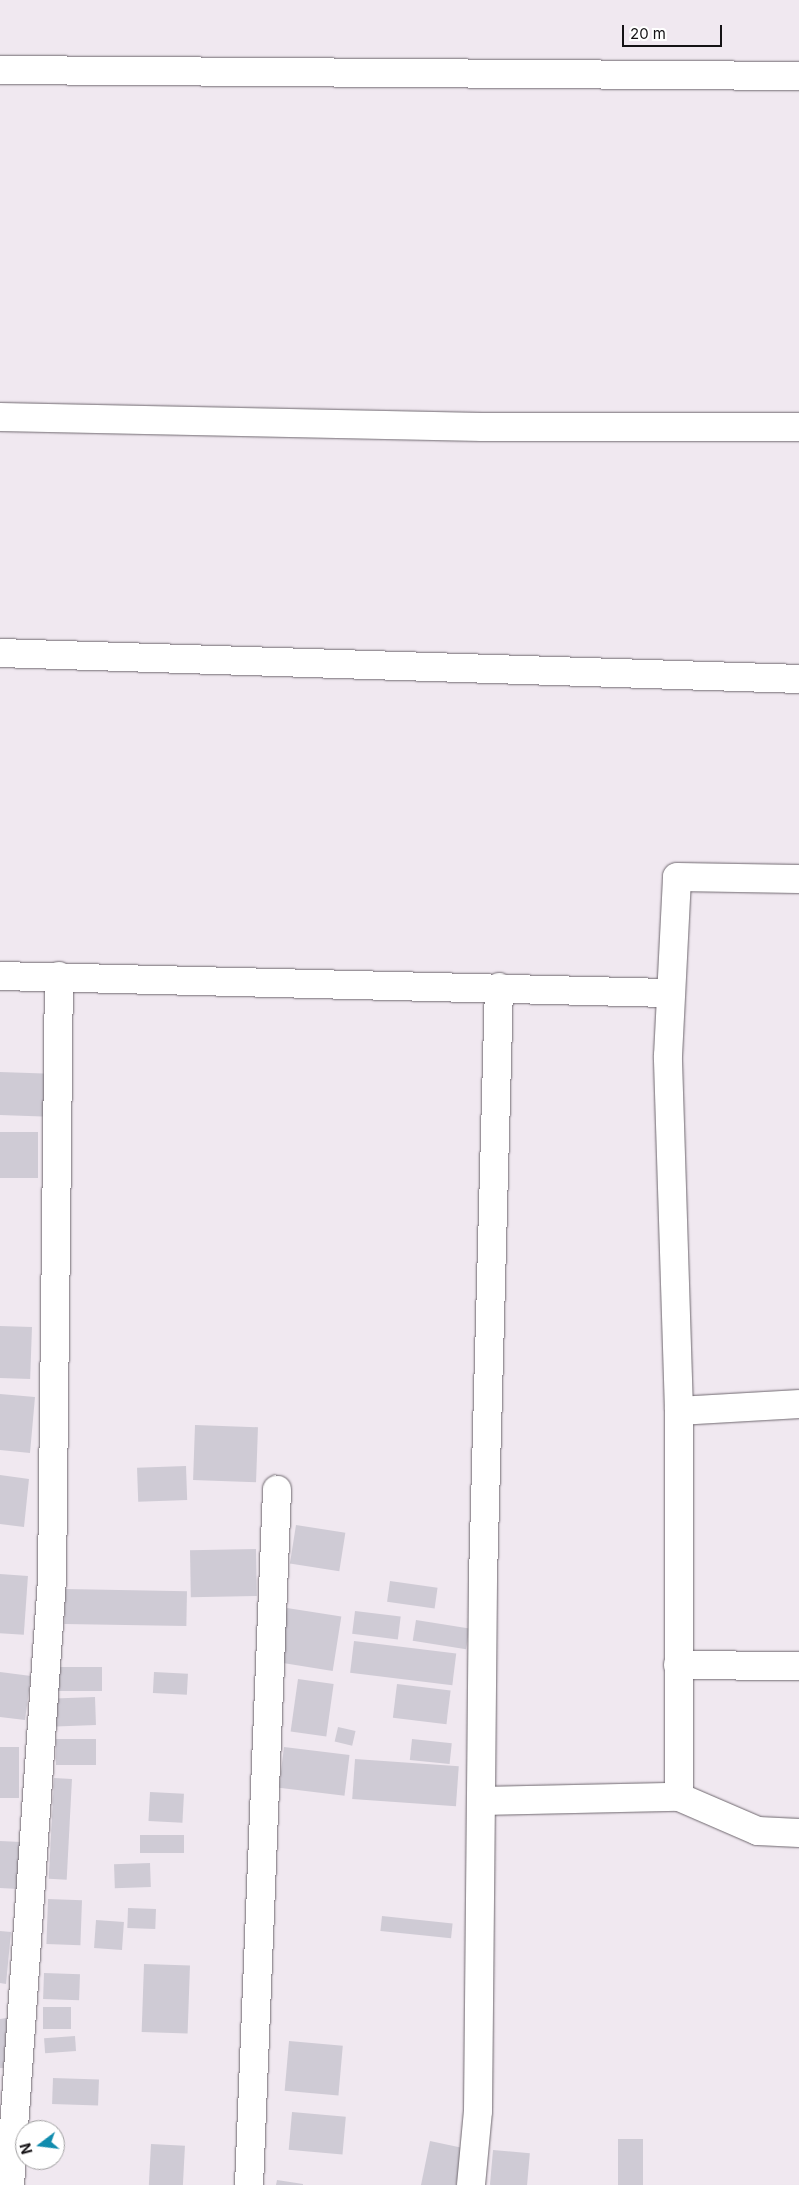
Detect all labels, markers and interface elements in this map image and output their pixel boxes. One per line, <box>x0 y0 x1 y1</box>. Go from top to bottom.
scale bar <box>624 15 724 47</box>
text: 20 m <box>630 24 666 43</box>
north arrow <box>15 2120 65 2170</box>
text: N <box>16 2141 36 2156</box>

